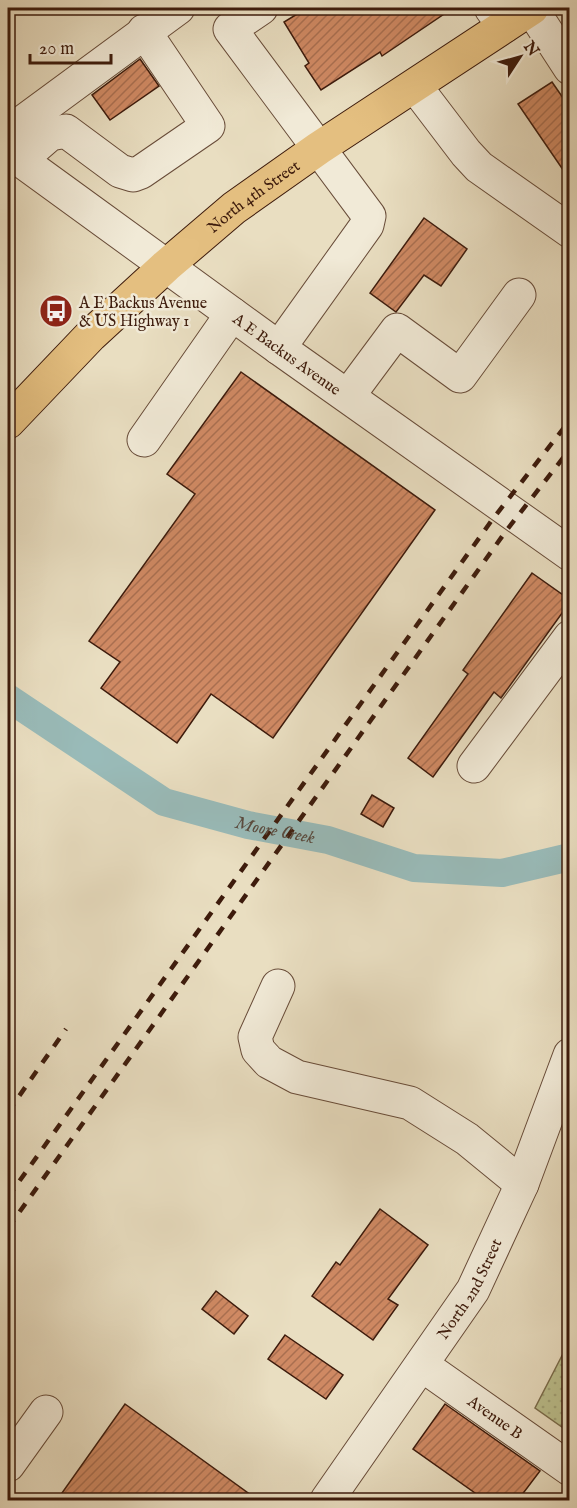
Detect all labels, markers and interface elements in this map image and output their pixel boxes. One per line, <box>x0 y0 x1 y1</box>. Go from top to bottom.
scale bar <box>30 27 111 65</box>
north arrow <box>490 27 550 87</box>
text: N <box>518 37 543 61</box>
text: 20 m <box>39 38 74 61</box>
street label: North 4th Street <box>204 156 305 238</box>
bus stop icon: A E Backus Avenue & US Highway 1 <box>38 293 74 329</box>
place label: A E Backus Avenue & US Highway 1 <box>78 294 207 332</box>
street label: A E Backus Avenue <box>227 309 344 401</box>
water label: Moore Creek <box>232 812 316 850</box>
street label: North 2nd Street <box>434 1235 508 1344</box>
street label: Avenue B <box>462 1392 526 1445</box>

